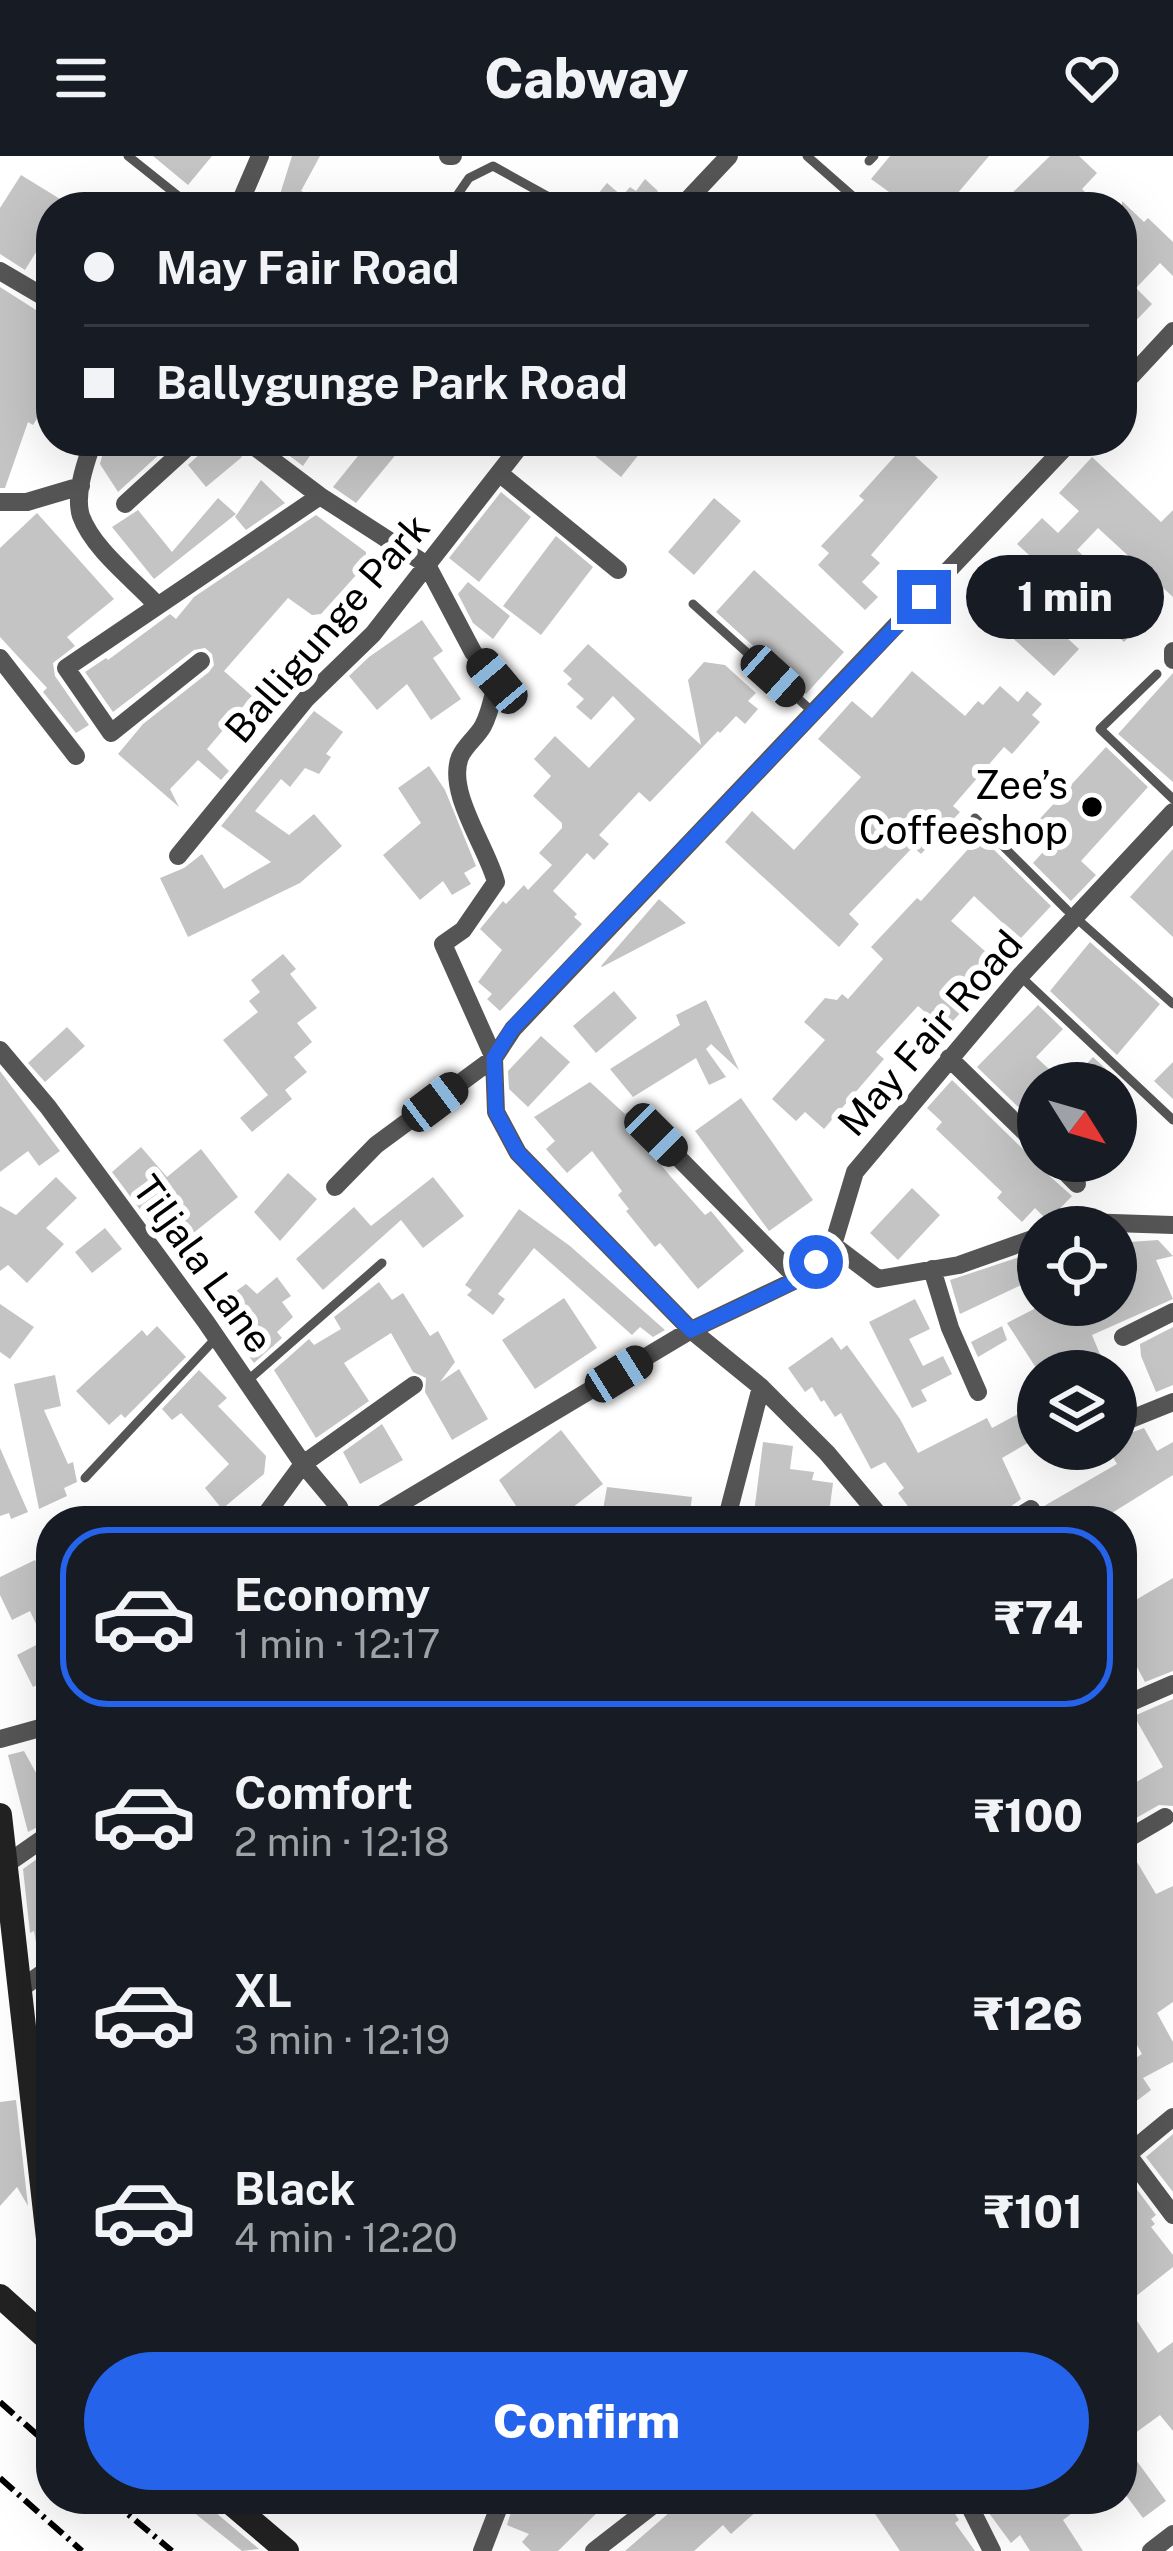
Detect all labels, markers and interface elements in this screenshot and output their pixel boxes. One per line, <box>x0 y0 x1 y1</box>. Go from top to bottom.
icon: menu <box>48 45 114 111</box>
icon: heart <box>1059 45 1125 111</box>
text: Cabway <box>484 47 689 110</box>
text: May Fair Road <box>156 241 460 294</box>
text: Ballygunge Park Road <box>156 356 628 409</box>
street label: Balligunge Park <box>215 504 439 752</box>
callout: 1 min <box>966 555 1164 639</box>
route end <box>897 570 951 624</box>
text: 1 min <box>1017 574 1113 620</box>
car <box>734 639 812 713</box>
car <box>460 642 534 720</box>
place label: Zee’s Coffeeshop <box>859 762 1068 853</box>
marker: Zee’s Coffeeshop <box>1079 794 1105 820</box>
street label: May Fair Road <box>828 921 1032 1145</box>
north arrow <box>1017 1062 1137 1182</box>
map controls <box>1017 1062 1137 1470</box>
car <box>395 1066 475 1138</box>
car <box>618 1097 694 1173</box>
street label: Tiljala Lane <box>123 1167 283 1361</box>
button: locate <box>1017 1206 1137 1326</box>
route start <box>789 1235 843 1289</box>
car <box>579 1340 659 1408</box>
button: layers <box>1017 1350 1137 1470</box>
icon: car <box>90 1563 198 1671</box>
text: Economy <box>234 1568 430 1621</box>
text: ₹74 <box>994 1591 1083 1644</box>
text: 1 min · 12:17 <box>234 1621 440 1667</box>
icon: car <box>90 1761 198 1869</box>
text: Comfort <box>234 1766 413 1819</box>
text: ₹100 <box>974 1789 1083 1842</box>
text: 2 min · 12:18 <box>234 1819 450 1865</box>
icon: car <box>90 1959 198 2067</box>
text: XL <box>234 1964 292 2017</box>
text: ₹126 <box>973 1987 1083 2040</box>
text: 3 min · 12:19 <box>234 2017 450 2063</box>
icon: car <box>90 2157 198 2265</box>
text: Black <box>234 2162 355 2215</box>
text: ₹101 <box>984 2185 1083 2238</box>
text: 4 min · 12:20 <box>234 2215 458 2261</box>
button: Confirm <box>84 2352 1089 2490</box>

